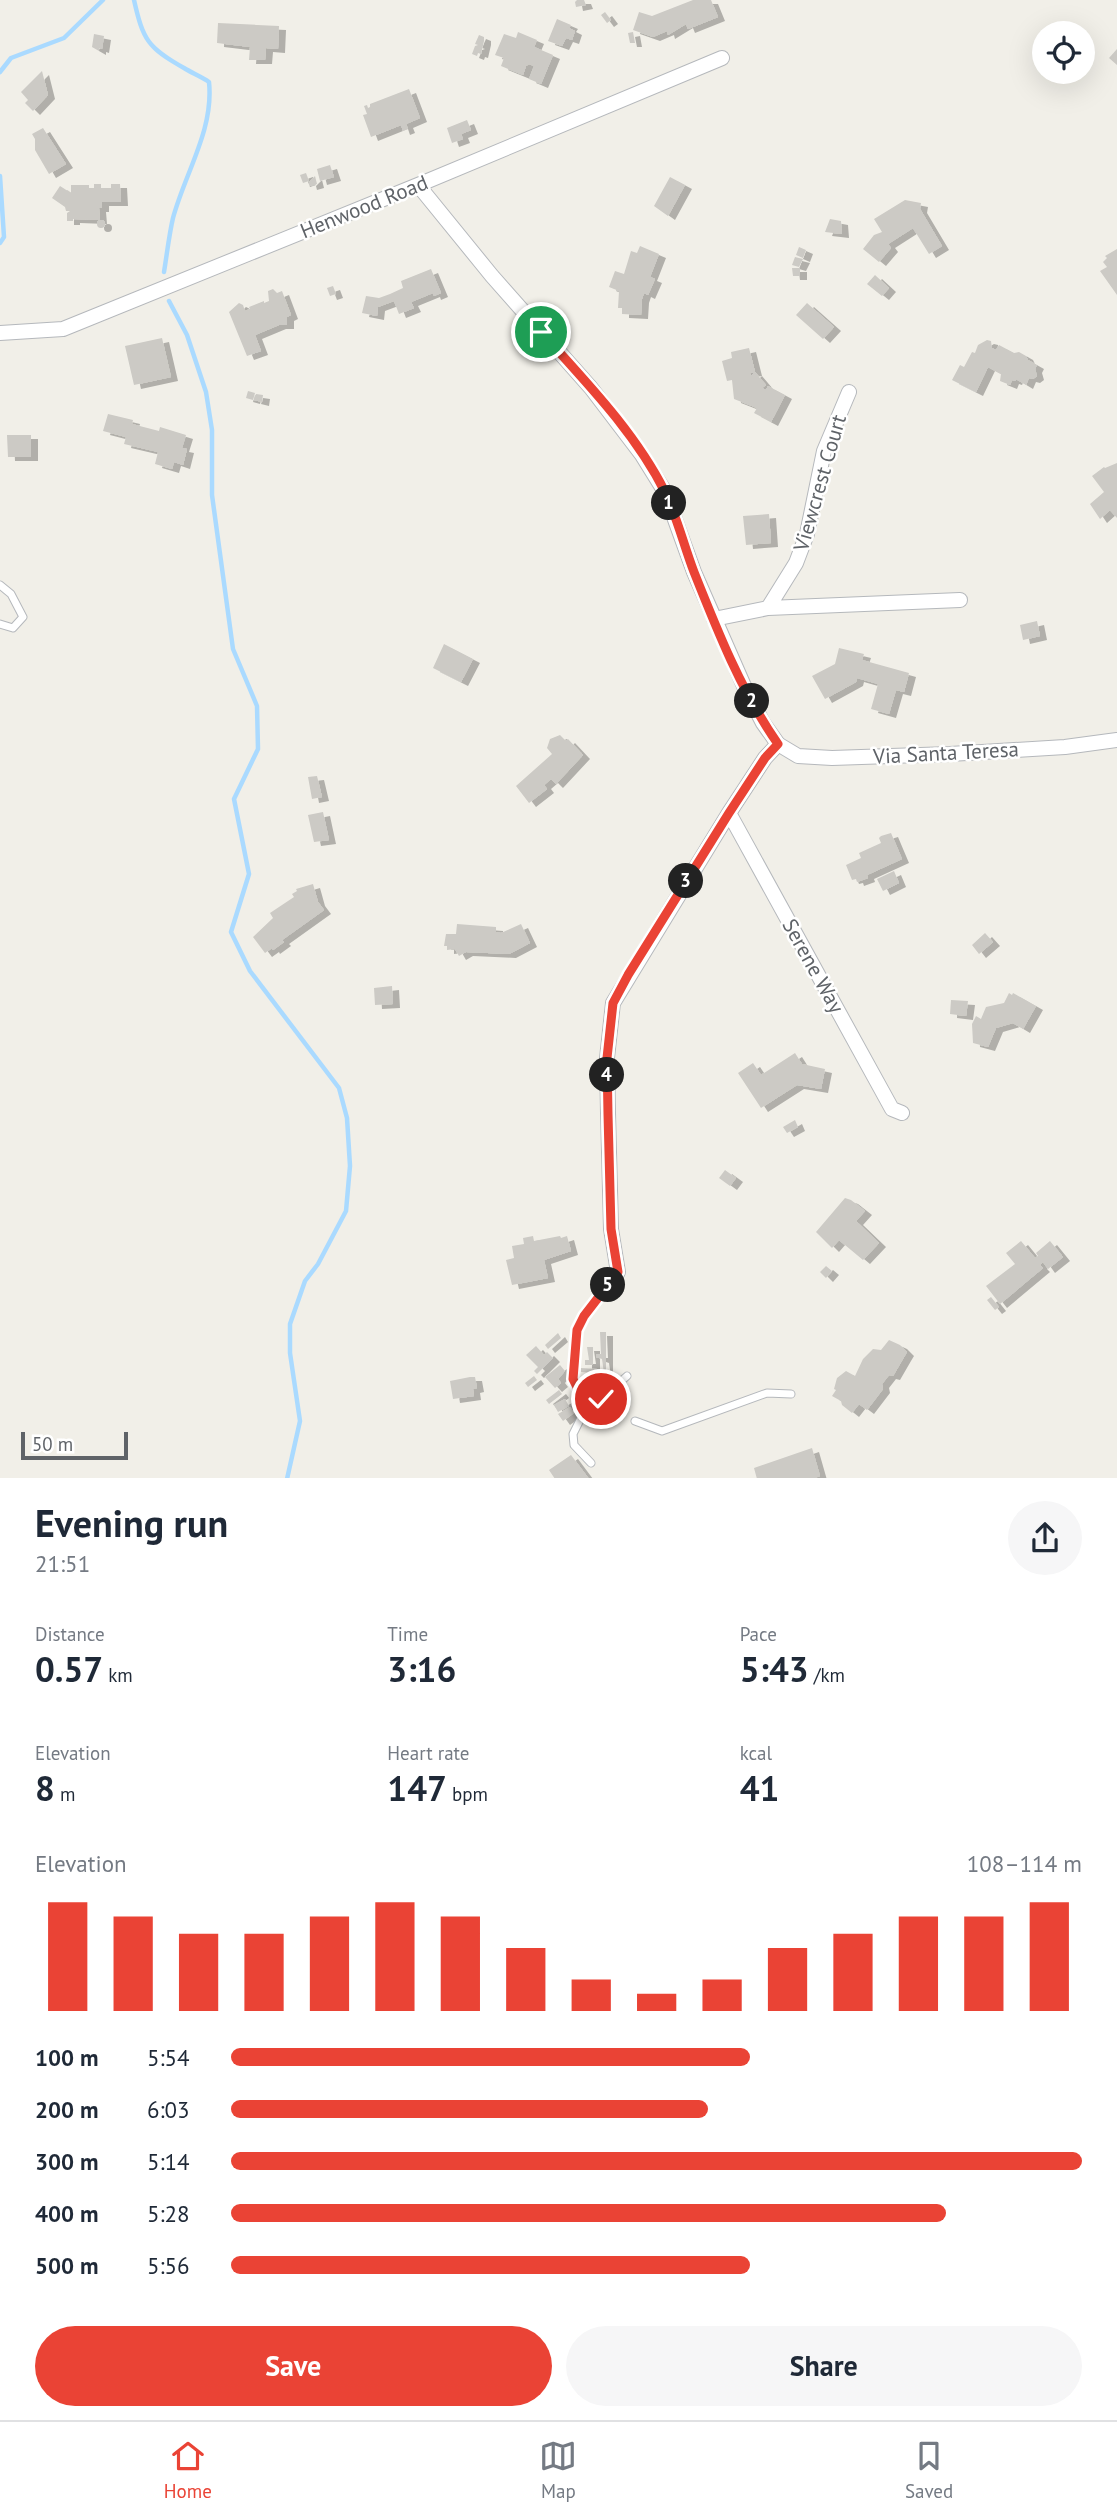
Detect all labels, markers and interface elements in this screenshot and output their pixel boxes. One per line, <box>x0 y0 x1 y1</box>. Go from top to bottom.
map controls <box>1032 21 1095 84</box>
button: locate <box>1032 21 1095 84</box>
street label: Henwood Road <box>296 169 432 244</box>
pin <box>511 302 571 362</box>
icon: arrive <box>522 313 560 351</box>
street label: Viewcrest Court <box>787 411 852 555</box>
pin: 1 <box>652 486 686 520</box>
text: 1 <box>663 490 674 514</box>
pin: 2 <box>734 684 770 718</box>
text: 2 <box>746 688 757 712</box>
street label: Via Santa Teresa <box>871 735 1019 770</box>
pin: 3 <box>668 864 704 898</box>
text: 3 <box>680 868 691 892</box>
street label: Serene Way <box>776 914 850 1018</box>
pin: 4 <box>590 1058 624 1092</box>
text: 4 <box>601 1062 612 1086</box>
pin: 5 <box>590 1268 626 1302</box>
text: 5 <box>602 1272 613 1296</box>
pin <box>571 1369 631 1429</box>
icon: check <box>582 1380 620 1418</box>
scale bar <box>21 1430 128 1461</box>
text: 50 m <box>32 1432 73 1456</box>
text: Evening run <box>35 1498 228 1547</box>
button: share <box>1008 1501 1082 1575</box>
text: 21:51 <box>35 1549 90 1578</box>
text: Distance <box>35 1622 105 1646</box>
text: Time <box>387 1622 428 1646</box>
text: Pace <box>740 1622 777 1646</box>
text: 0.57 <box>35 1646 103 1692</box>
text: 3:16 <box>387 1646 456 1692</box>
text: 5:43 <box>740 1646 809 1692</box>
text: km <box>103 1663 133 1687</box>
text: /km <box>809 1663 845 1687</box>
text: Elevation <box>35 1741 111 1765</box>
text: Heart rate <box>387 1741 469 1765</box>
text: kcal <box>740 1741 772 1765</box>
text: 8 <box>35 1765 55 1811</box>
text: 147 <box>387 1765 447 1811</box>
text: 41 <box>740 1765 779 1811</box>
text: m <box>55 1782 75 1806</box>
text: bpm <box>447 1782 488 1806</box>
text: Elevation <box>35 1849 127 1878</box>
text: 108–114 m <box>967 1849 1082 1878</box>
text: 100 m <box>35 2043 98 2072</box>
text: 5:54 <box>147 2043 190 2072</box>
text: 200 m <box>35 2095 98 2124</box>
text: 6:03 <box>147 2095 190 2124</box>
text: 300 m <box>35 2147 98 2176</box>
text: 5:14 <box>147 2147 190 2176</box>
text: 400 m <box>35 2199 98 2228</box>
text: 5:28 <box>147 2199 190 2228</box>
text: 500 m <box>35 2251 98 2280</box>
text: 5:56 <box>147 2251 190 2280</box>
button: Save <box>35 2326 552 2406</box>
button: Share <box>566 2326 1082 2406</box>
tab: Home <box>164 2437 212 2503</box>
tab: Map <box>539 2437 577 2503</box>
tab: Saved <box>905 2437 953 2503</box>

